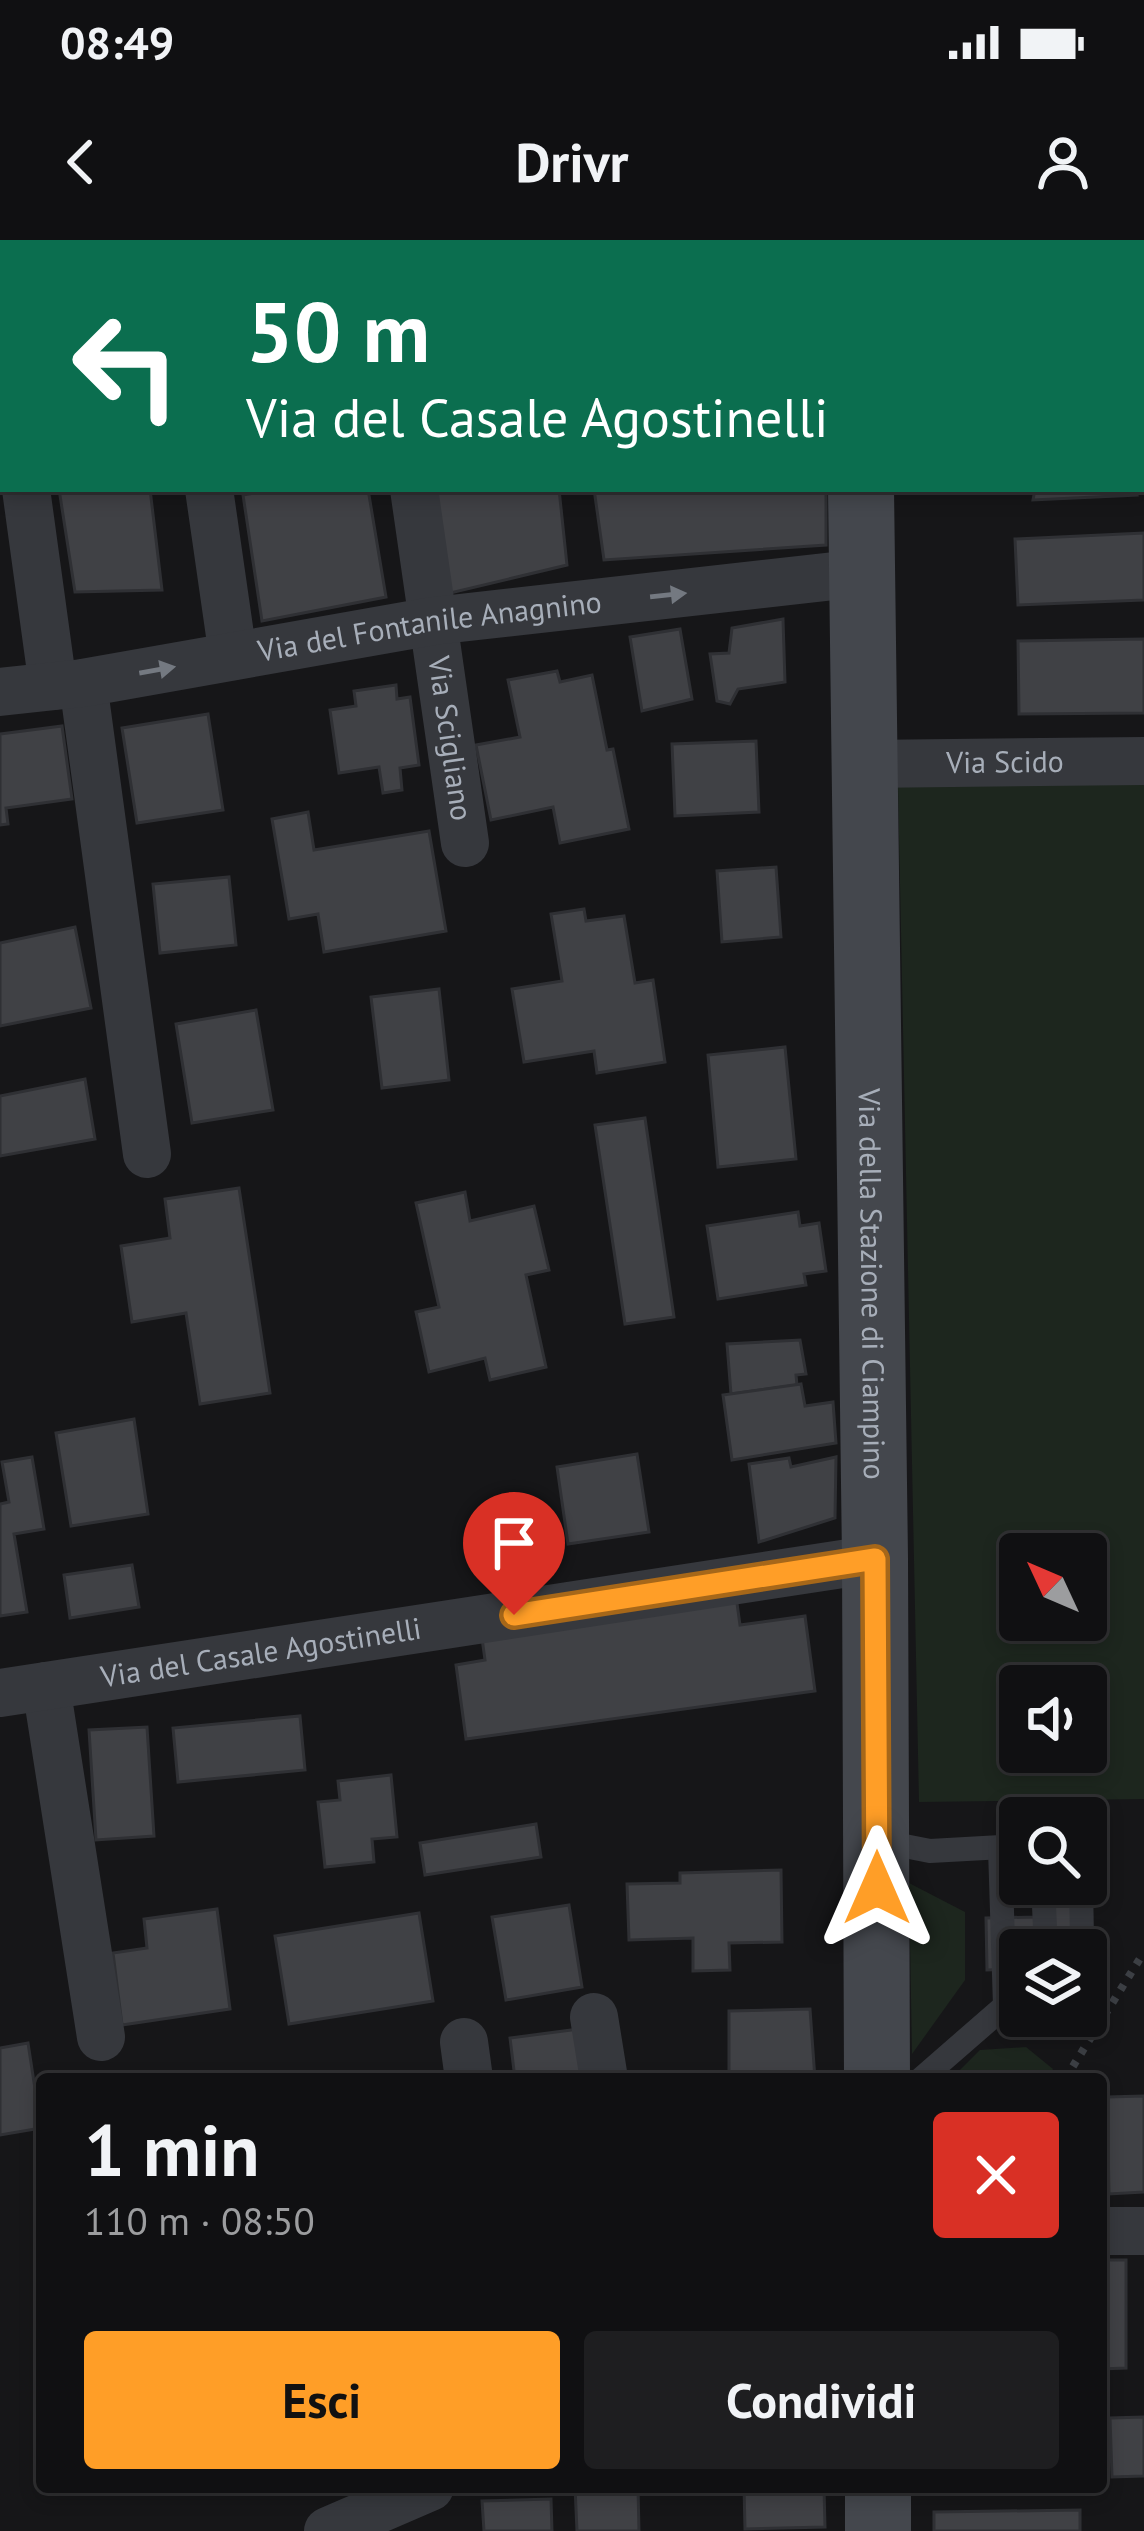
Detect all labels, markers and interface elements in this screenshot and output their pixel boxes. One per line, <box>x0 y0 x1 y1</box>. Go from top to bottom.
text: 08:49 <box>60 13 174 71</box>
text: Drivr <box>515 127 629 197</box>
icon: back <box>48 129 114 195</box>
icon: person <box>1030 129 1096 195</box>
text: 50 m <box>246 276 430 385</box>
icon: left <box>48 288 204 444</box>
text: Via del Casale Agostinelli <box>246 382 828 452</box>
street label: Via del Fontanile Anagnino <box>254 581 603 670</box>
one-way arrow <box>649 585 687 604</box>
street label: Via Scigliano <box>420 652 483 823</box>
one-way arrow <box>139 660 177 678</box>
street label: Via Scido <box>945 741 1064 781</box>
street label: Via della Stazione di Ciampino <box>851 1087 895 1480</box>
pin <box>463 1492 565 1615</box>
icon: arrive <box>481 1510 547 1576</box>
north arrow <box>999 1533 1107 1641</box>
map controls <box>999 1533 1107 2037</box>
street label: Via del Casale Agostinelli <box>97 1608 424 1695</box>
button: sound <box>999 1665 1107 1773</box>
button: search <box>999 1797 1107 1905</box>
position arrow <box>814 1825 940 1951</box>
button: layers <box>999 1929 1107 2037</box>
text: 1 min <box>84 2103 260 2196</box>
button: close <box>933 2112 1059 2238</box>
text: 110 m · 08:50 <box>84 2195 315 2246</box>
button: Esci <box>84 2331 560 2469</box>
button: Condividi <box>584 2331 1059 2469</box>

